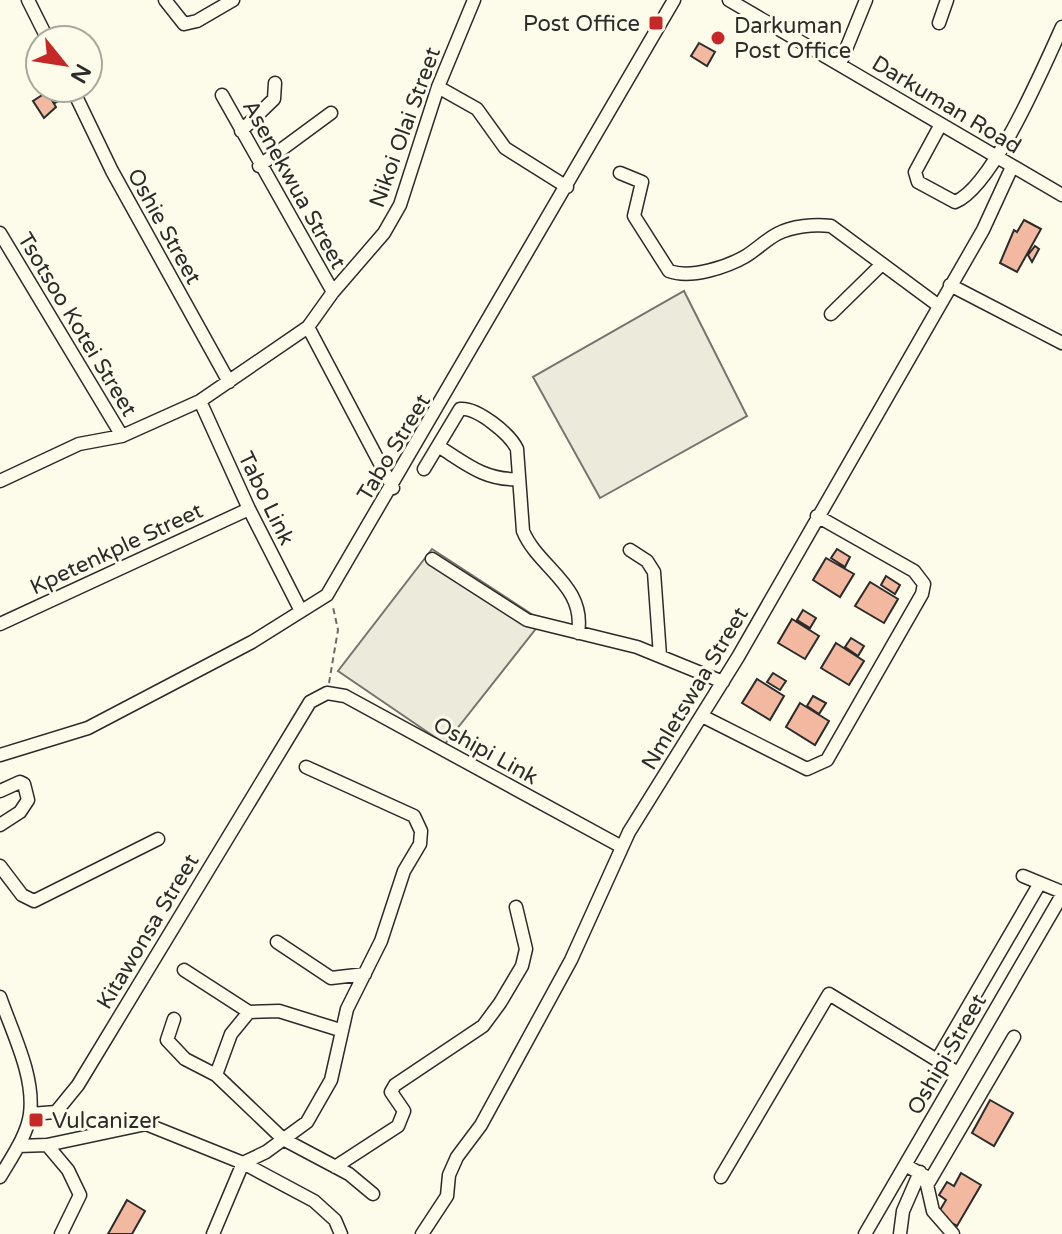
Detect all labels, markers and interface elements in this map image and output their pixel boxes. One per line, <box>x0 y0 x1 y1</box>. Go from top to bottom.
place label: Post Office <box>523 11 640 37</box>
place label: Darkuman Post Office <box>734 13 851 64</box>
marker: Post Office <box>647 14 665 32</box>
north arrow <box>24 24 104 104</box>
marker: Darkuman Post Office <box>709 29 727 47</box>
street label: Nikoi Olai Street <box>364 44 446 211</box>
street label: Darkuman Road <box>867 50 1026 160</box>
text: N <box>65 59 96 88</box>
street label: Asenekwua Street <box>237 96 351 273</box>
street label: Oshie Street <box>122 164 207 289</box>
street label: Tsotsoo Kotei Street <box>12 228 142 421</box>
street label: Tabo Street <box>352 389 436 506</box>
street label: Tabo Link <box>232 448 300 549</box>
street label: Kpetenkple Street <box>26 497 207 600</box>
street label: Nmletswaa Street <box>636 602 754 775</box>
street label: Oshipi Link <box>429 711 542 790</box>
street label: Kitawonsa Street <box>91 849 204 1014</box>
street label: Oshipi Street <box>902 989 992 1120</box>
place label: Vulcanizer <box>52 1108 161 1134</box>
marker: Vulcanizer <box>27 1111 45 1129</box>

